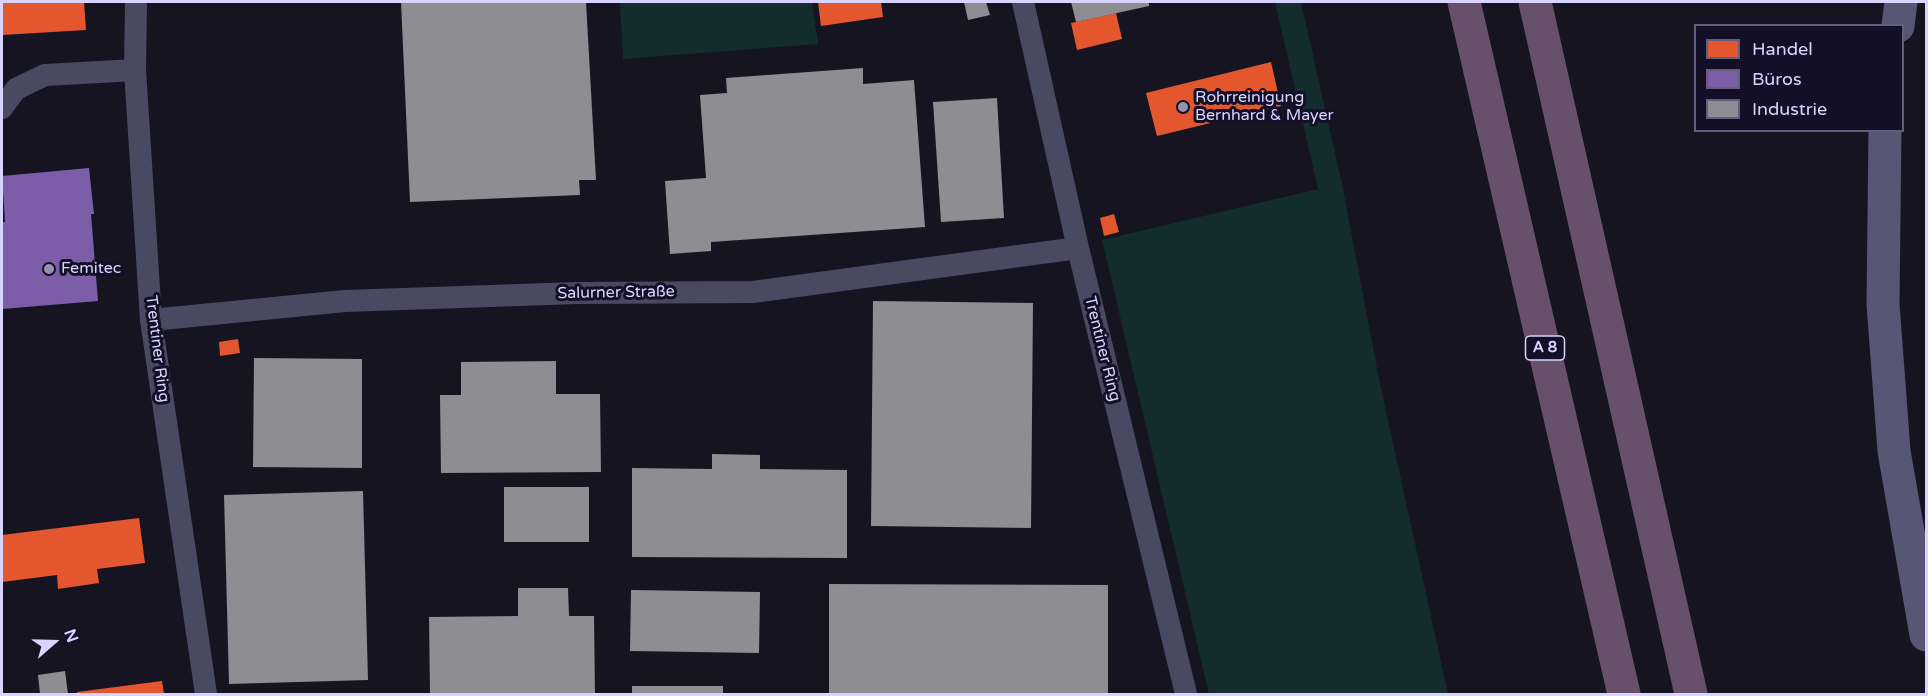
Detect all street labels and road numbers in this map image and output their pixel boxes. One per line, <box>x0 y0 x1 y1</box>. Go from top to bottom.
street label: Salurner Straße <box>557 282 675 304</box>
street label: Trentiner Ring <box>141 294 173 404</box>
street label: Trentiner Ring <box>1080 294 1124 404</box>
road number: A 8 <box>1526 336 1564 360</box>

